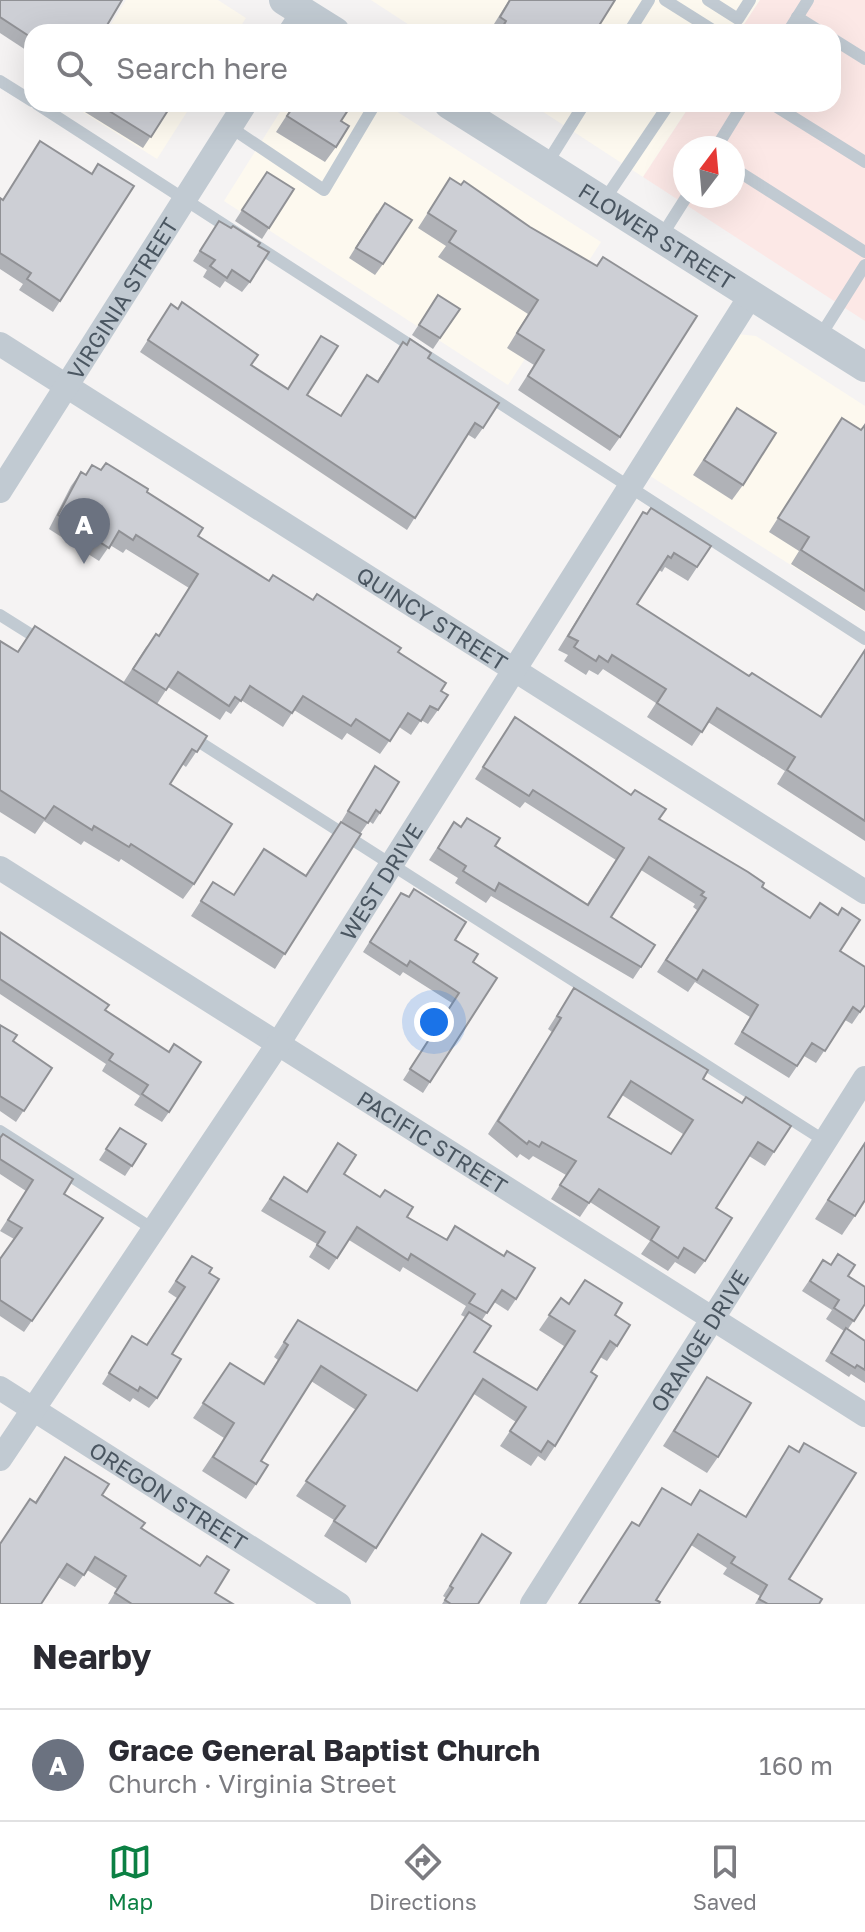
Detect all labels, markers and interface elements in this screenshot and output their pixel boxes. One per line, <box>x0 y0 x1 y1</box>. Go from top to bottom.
search box <box>24 24 841 112</box>
icon: search <box>52 46 96 90</box>
text: Search here <box>116 50 288 86</box>
north arrow <box>673 136 745 208</box>
street label: FLOWER STREET <box>574 176 740 295</box>
street label: VIRGINIA STREET <box>61 212 183 384</box>
pin: A <box>58 498 110 564</box>
street label: QUINCY STREET <box>352 560 513 676</box>
street label: WEST DRIVE <box>334 818 428 945</box>
your location <box>414 1002 454 1042</box>
street label: PACIFIC STREET <box>353 1084 513 1199</box>
street label: ORANGE DRIVE <box>644 1264 754 1416</box>
street label: OREGON STREET <box>85 1435 253 1556</box>
text: Nearby <box>32 1636 152 1676</box>
text: Grace General Baptist Church <box>108 1732 540 1768</box>
text: A <box>49 1750 67 1781</box>
text: 160 m <box>759 1750 833 1781</box>
text: Church · Virginia Street <box>108 1768 397 1799</box>
tab: Map <box>108 1840 153 1915</box>
tab: Directions <box>369 1840 477 1915</box>
tab: Saved <box>693 1840 757 1915</box>

